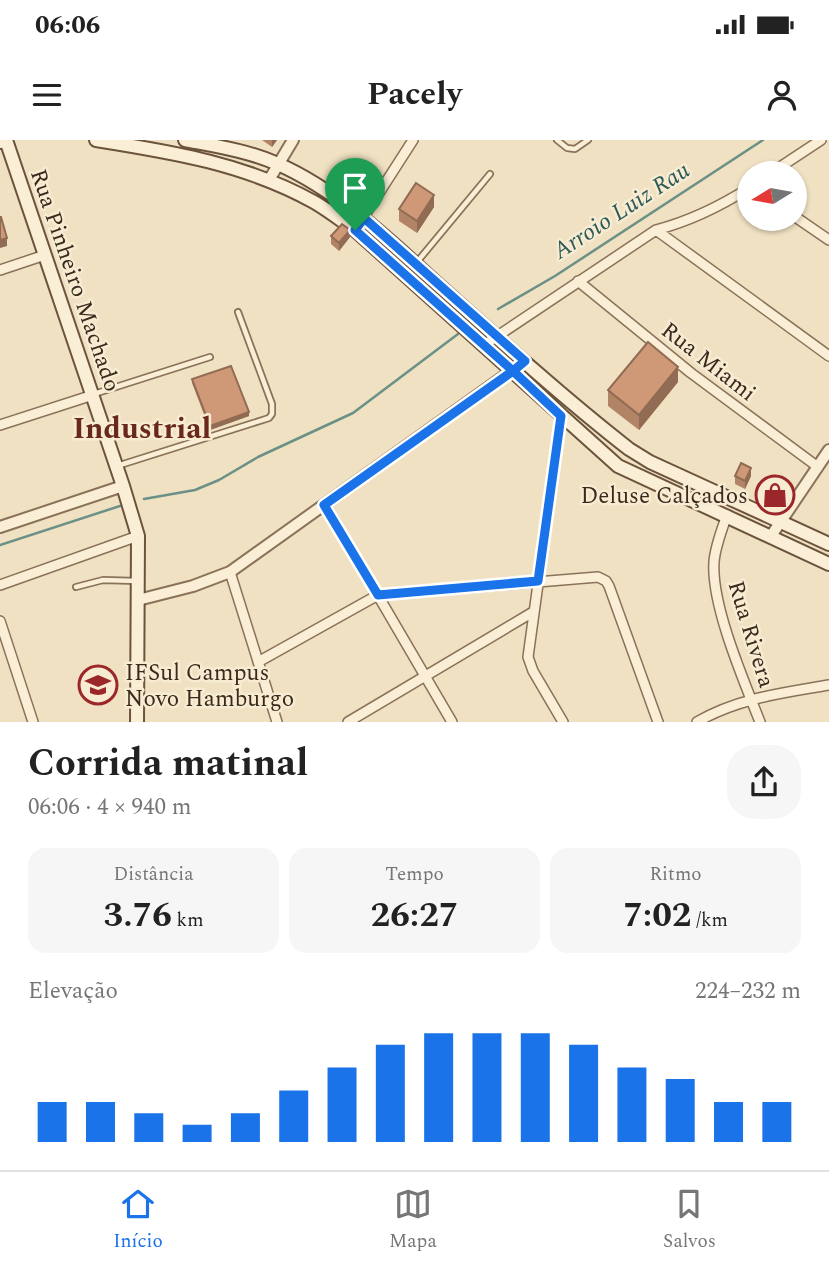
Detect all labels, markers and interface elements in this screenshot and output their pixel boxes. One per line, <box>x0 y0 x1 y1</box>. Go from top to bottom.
text: 06:06 <box>35 5 100 45</box>
text: Pacely <box>367 70 462 119</box>
icon: menu <box>28 76 66 114</box>
icon: person <box>763 76 801 114</box>
water label: Arroio Luiz Rau <box>545 153 698 269</box>
pin <box>325 158 385 230</box>
north arrow <box>737 161 807 231</box>
map controls <box>737 161 807 231</box>
street label: Rua Pinheiro Machado <box>20 164 129 397</box>
icon: arrive <box>336 169 374 207</box>
street label: Rua Miami <box>653 314 763 411</box>
district label: Industrial <box>73 406 211 452</box>
shop icon: Deluse Calçados <box>754 474 796 516</box>
place label: Deluse Calçados <box>580 479 748 514</box>
street label: Rua Rivera <box>718 577 783 692</box>
place label: IFSul Campus Novo Hamburgo <box>125 656 294 717</box>
school or university icon: IFSul Campus Novo Hamburgo <box>77 664 119 706</box>
text: Corrida matinal <box>28 735 308 793</box>
button: share <box>727 745 801 819</box>
text: 06:06 · 4 × 940 m <box>28 790 192 825</box>
text: Distância <box>113 860 194 889</box>
text: Tempo <box>385 860 444 889</box>
text: Ritmo <box>649 860 702 889</box>
text: 3.76 <box>104 889 172 942</box>
text: 26:27 <box>371 889 458 942</box>
text: 7:02 <box>623 889 691 942</box>
text: km <box>172 906 204 935</box>
text: /km <box>691 906 728 935</box>
text: Elevação <box>28 974 118 1009</box>
text: 224–232 m <box>695 974 801 1009</box>
tab: Início <box>113 1185 163 1256</box>
tab: Mapa <box>389 1185 437 1256</box>
tab: Salvos <box>663 1185 716 1256</box>

